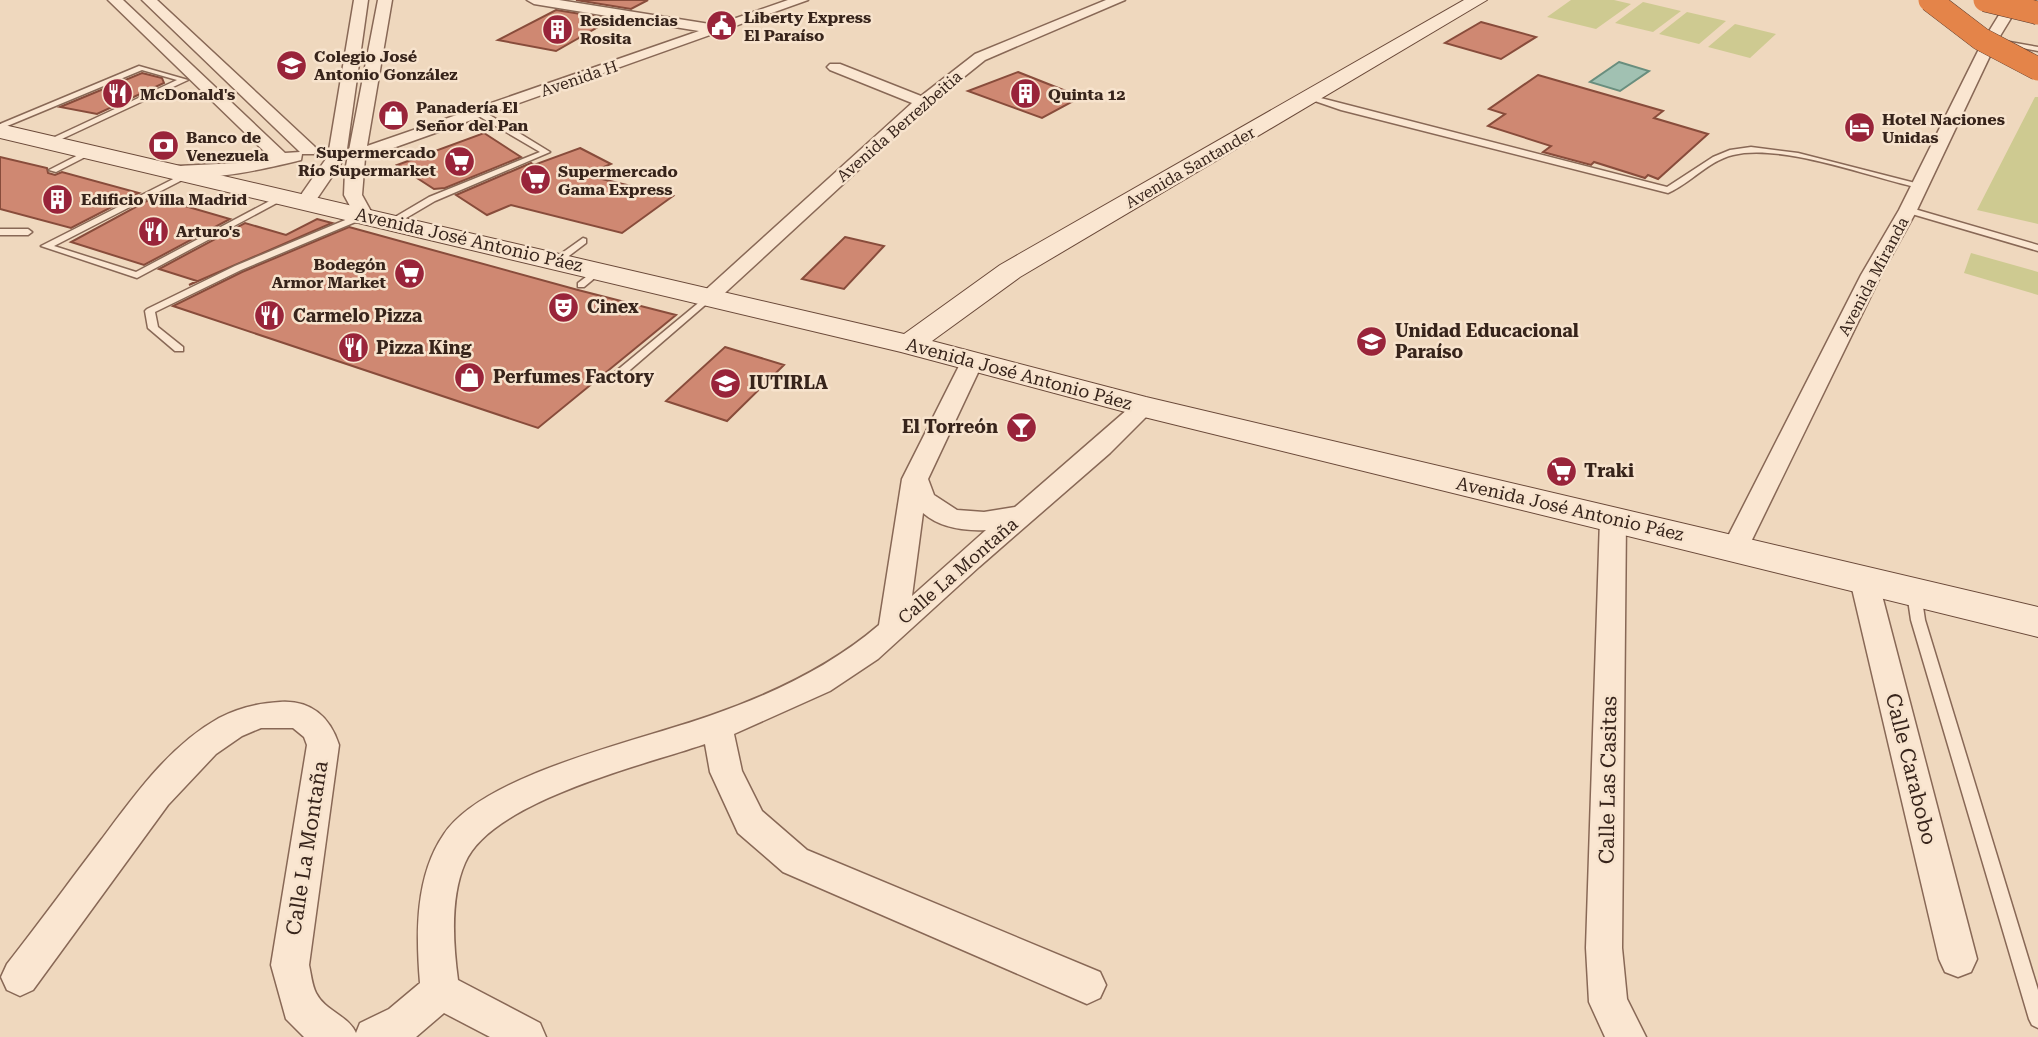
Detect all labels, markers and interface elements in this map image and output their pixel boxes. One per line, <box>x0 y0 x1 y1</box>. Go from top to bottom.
place label: Liberty Express El Paraíso <box>744 8 871 45</box>
public building icon: Liberty Express El Paraíso <box>704 9 738 43</box>
place label: Residencias Rosita <box>580 11 678 48</box>
building icon: Residencias Rosita <box>540 12 574 46</box>
place label: Colegio José Antonio González <box>314 47 458 84</box>
school or university icon: Colegio José Antonio González <box>274 48 308 82</box>
street label: Avenida H <box>538 56 620 101</box>
street label: Avenida Berrezbeitia <box>833 67 966 186</box>
restaurant icon: McDonald's <box>100 77 134 111</box>
building icon: Quinta 12 <box>1008 77 1042 111</box>
place label: McDonald's <box>140 85 235 104</box>
place label: Quinta 12 <box>1048 85 1125 104</box>
place label: Panadería El Señor del Pan <box>416 98 529 135</box>
shop icon: Panadería El Señor del Pan <box>376 99 410 133</box>
place label: Hotel Naciones Unidas <box>1882 110 2005 147</box>
hotel icon: Hotel Naciones Unidas <box>1842 111 1876 145</box>
street label: Avenida Santander <box>1122 122 1259 212</box>
place label: Banco de Venezuela <box>186 128 269 165</box>
bank icon: Banco de Venezuela <box>146 129 180 163</box>
place label: Supermercado Río Supermarket <box>298 143 436 180</box>
supermarket icon: Supermercado Río Supermarket <box>442 144 476 178</box>
place label: Supermercado Gama Express <box>558 162 678 199</box>
supermarket icon: Supermercado Gama Express <box>518 163 552 197</box>
building icon: Edificio Villa Madrid <box>41 182 75 216</box>
place label: Edificio Villa Madrid <box>81 190 248 209</box>
street label: Avenida José Antonio Páez <box>353 203 585 276</box>
street label: Avenida Miranda <box>1834 213 1913 339</box>
restaurant icon: Arturo's <box>136 214 170 248</box>
place label: Arturo's <box>176 222 240 241</box>
place label: Bodegón Armor Market <box>272 255 386 292</box>
supermarket icon: Bodegón Armor Market <box>392 256 426 290</box>
theatre icon: Cinex <box>547 290 581 324</box>
place label: Cinex <box>587 296 639 317</box>
restaurant icon: Carmelo Pizza <box>253 299 287 333</box>
place label: Carmelo Pizza <box>293 305 423 326</box>
place label: Unidad Educacional Paraíso <box>1395 320 1579 362</box>
school or university icon: Unidad Educacional Paraíso <box>1355 324 1389 358</box>
restaurant icon: Pizza King <box>336 331 370 365</box>
street label: Avenida José Antonio Páez <box>904 333 1135 414</box>
place label: Pizza King <box>376 337 473 358</box>
shop icon: Perfumes Factory <box>453 360 487 394</box>
place label: Perfumes Factory <box>493 366 654 387</box>
school or university icon: IUTIRLA <box>709 366 743 400</box>
place label: IUTIRLA <box>749 372 828 393</box>
bar icon: El Torreón <box>1004 410 1038 444</box>
place label: El Torreón <box>902 416 998 437</box>
supermarket icon: Traki <box>1544 454 1578 488</box>
place label: Traki <box>1584 460 1634 481</box>
street label: Avenida José Antonio Páez <box>1454 472 1686 545</box>
street label: Calle La Montaña <box>894 513 1022 628</box>
street label: Calle Carabobo <box>1881 691 1941 847</box>
street label: Calle Las Casitas <box>1595 696 1621 864</box>
street label: Calle La Montaña <box>281 758 333 937</box>

